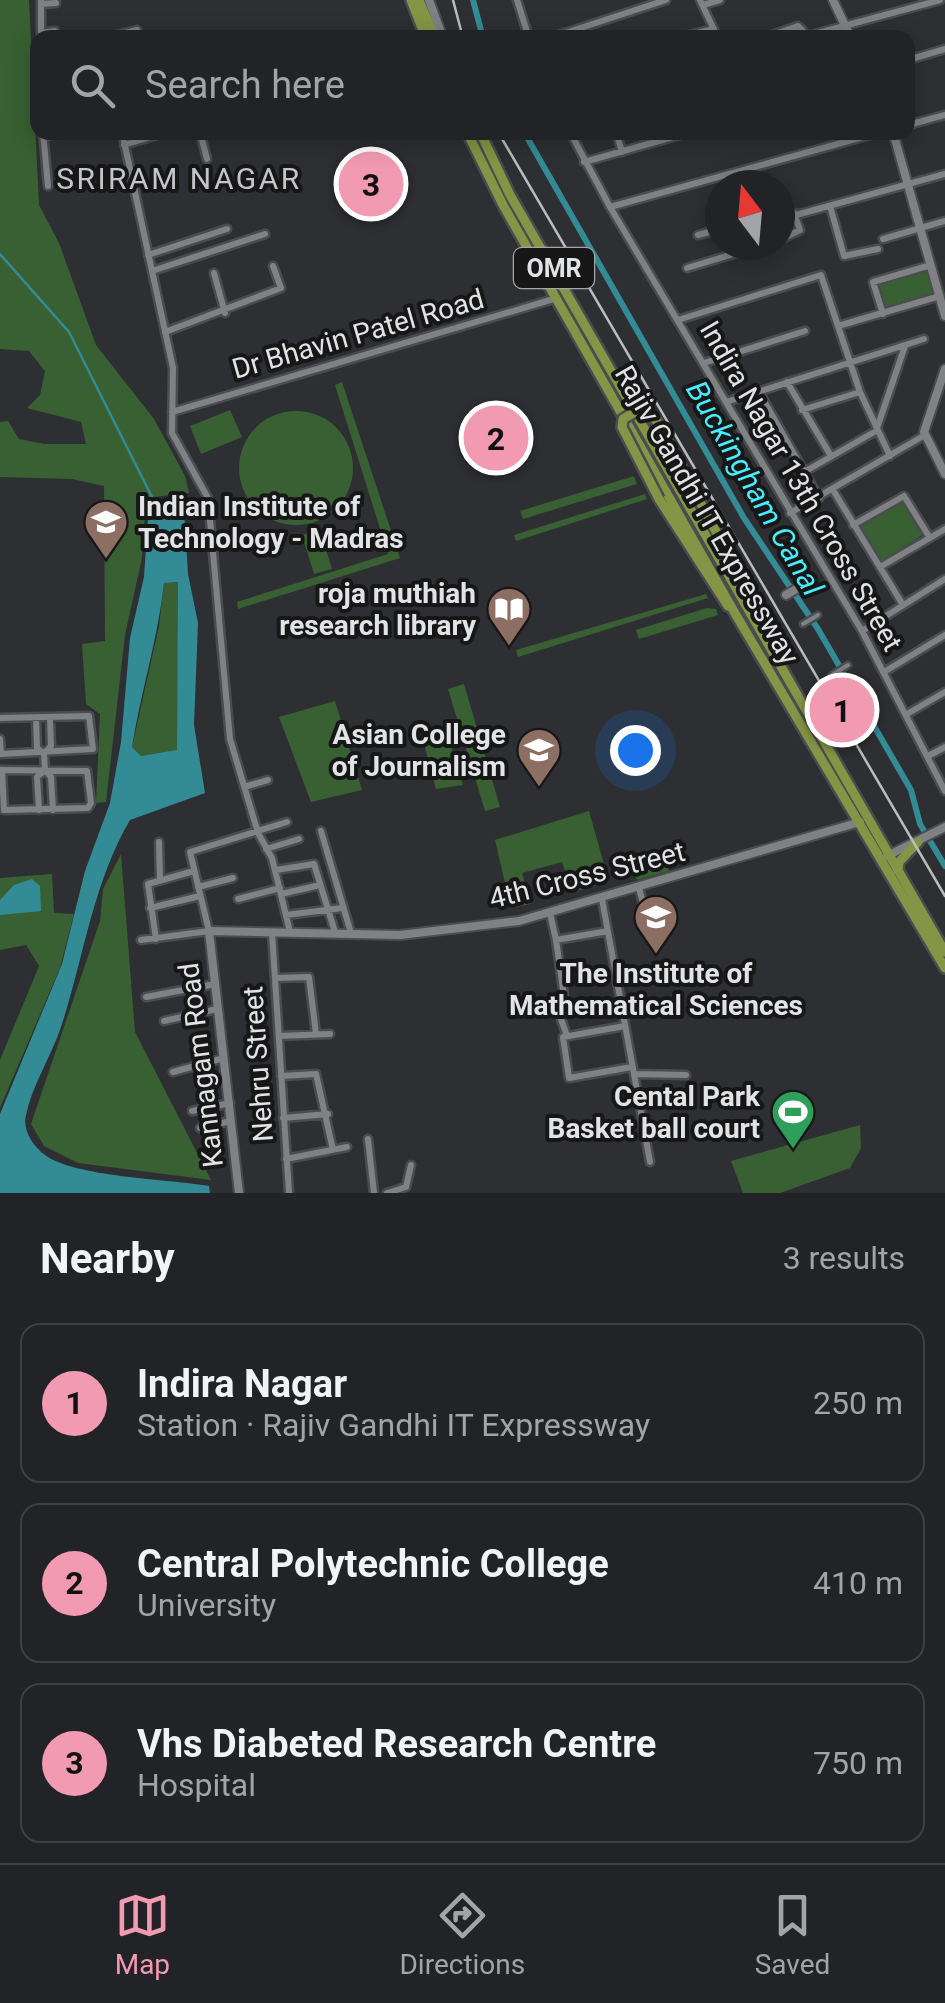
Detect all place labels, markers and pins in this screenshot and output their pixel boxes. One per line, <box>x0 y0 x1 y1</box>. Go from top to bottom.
pin: 3 <box>338 146 404 222</box>
pin: 2 <box>464 400 528 476</box>
place label: Indian Institute of Technology - Madras <box>138 490 404 555</box>
school or university icon: Indian Institute of Technology - Madras <box>83 499 129 560</box>
place label: roja muthiah research library <box>279 577 477 642</box>
library icon: roja muthiah research library <box>486 586 532 647</box>
pin: 1 <box>810 672 874 748</box>
place label: Asian College of Journalism <box>332 718 506 783</box>
school or university icon: Asian College of Journalism <box>516 727 562 788</box>
school or university icon: The Institute of Mathematical Sciences <box>633 894 679 955</box>
place label: The Institute of Mathematical Sciences <box>509 957 803 1022</box>
place label: Cental Park Basket ball court <box>548 1080 761 1145</box>
sports icon: Cental Park Basket ball court <box>770 1089 816 1150</box>

